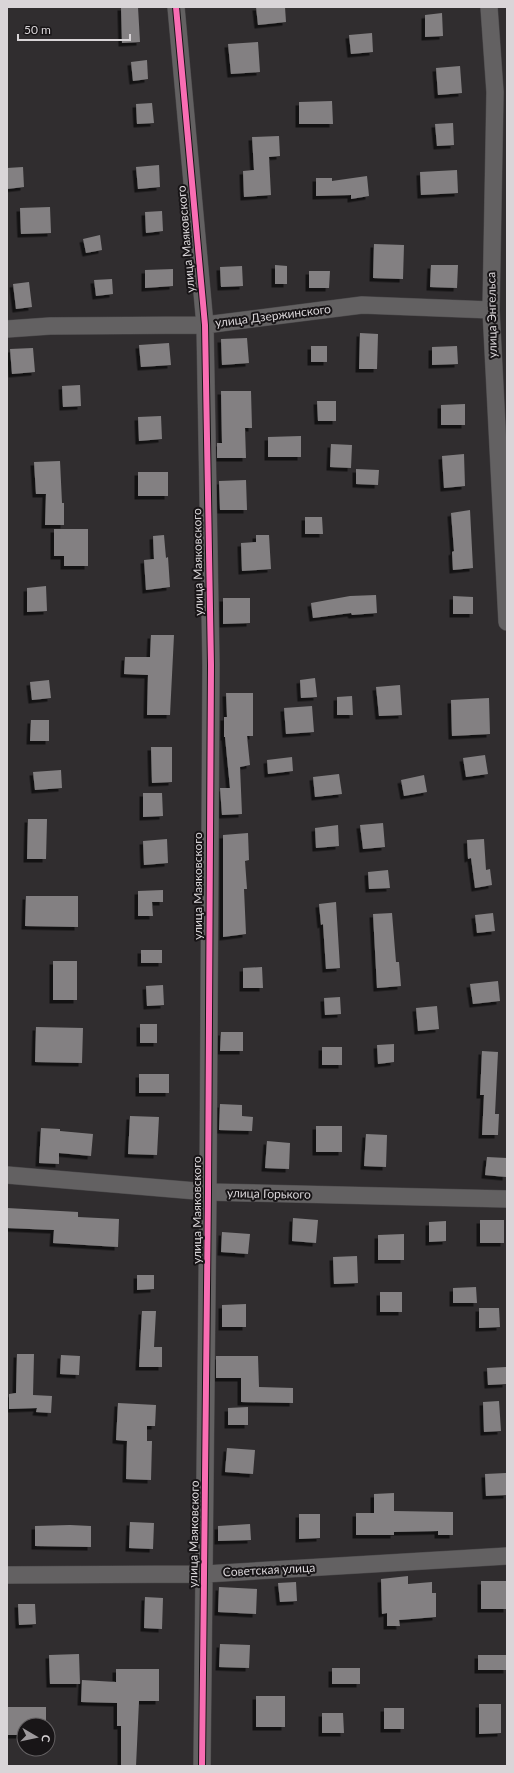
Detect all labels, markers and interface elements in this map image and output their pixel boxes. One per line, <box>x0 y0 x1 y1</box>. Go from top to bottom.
scale bar <box>18 16 130 42</box>
text: 50 m <box>24 22 51 37</box>
street label: улица Маяковского <box>173 185 198 293</box>
street label: улица Энгельса <box>483 272 500 358</box>
street label: улица Дзержинского <box>214 301 332 330</box>
street label: улица Маяковского <box>189 508 206 616</box>
street label: улица Маяковского <box>190 832 205 940</box>
street label: улица Маяковского <box>189 1156 204 1264</box>
street label: улица Горького <box>227 1185 311 1202</box>
street label: улица Маяковского <box>185 1480 202 1588</box>
street label: Советская улица <box>222 1560 316 1579</box>
north arrow <box>16 1717 56 1757</box>
text: С <box>39 1734 53 1744</box>

